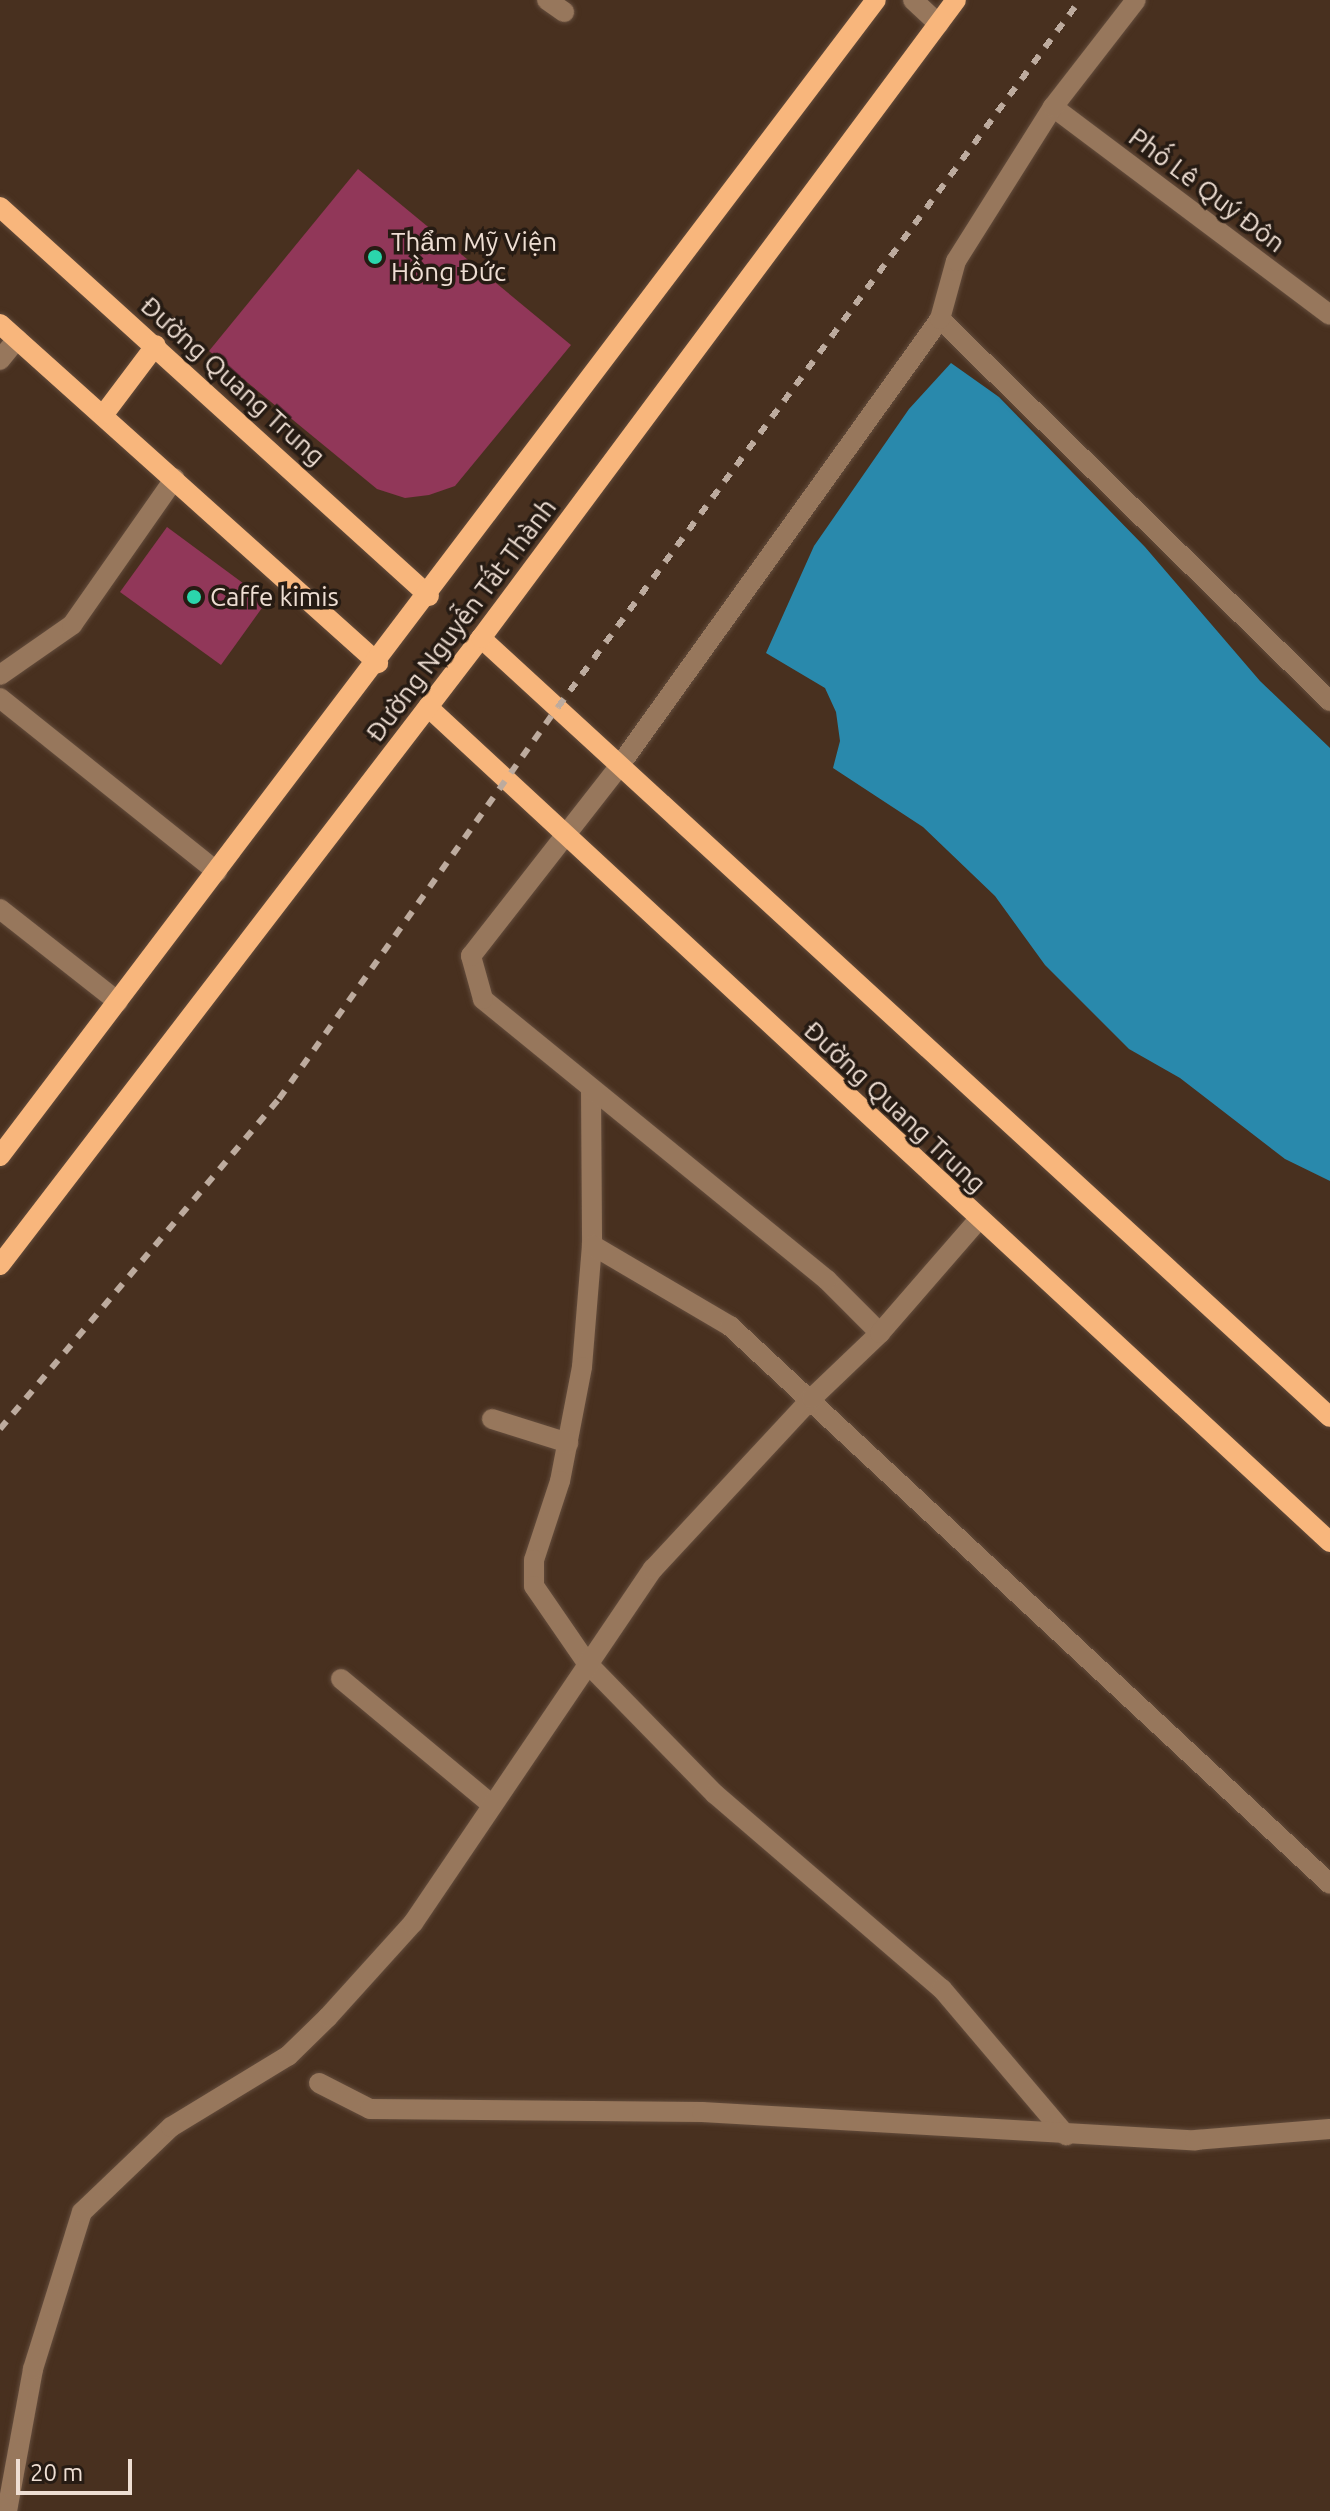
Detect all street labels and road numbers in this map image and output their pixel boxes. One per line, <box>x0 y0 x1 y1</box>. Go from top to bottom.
street label: Phố Lê Quý Đôn <box>1123 121 1291 259</box>
street label: Đường Quang Trung <box>134 290 332 472</box>
street label: Đường Nguyễn Tất Thành <box>359 492 563 748</box>
street label: Đường Quang Trung <box>798 1015 992 1199</box>

